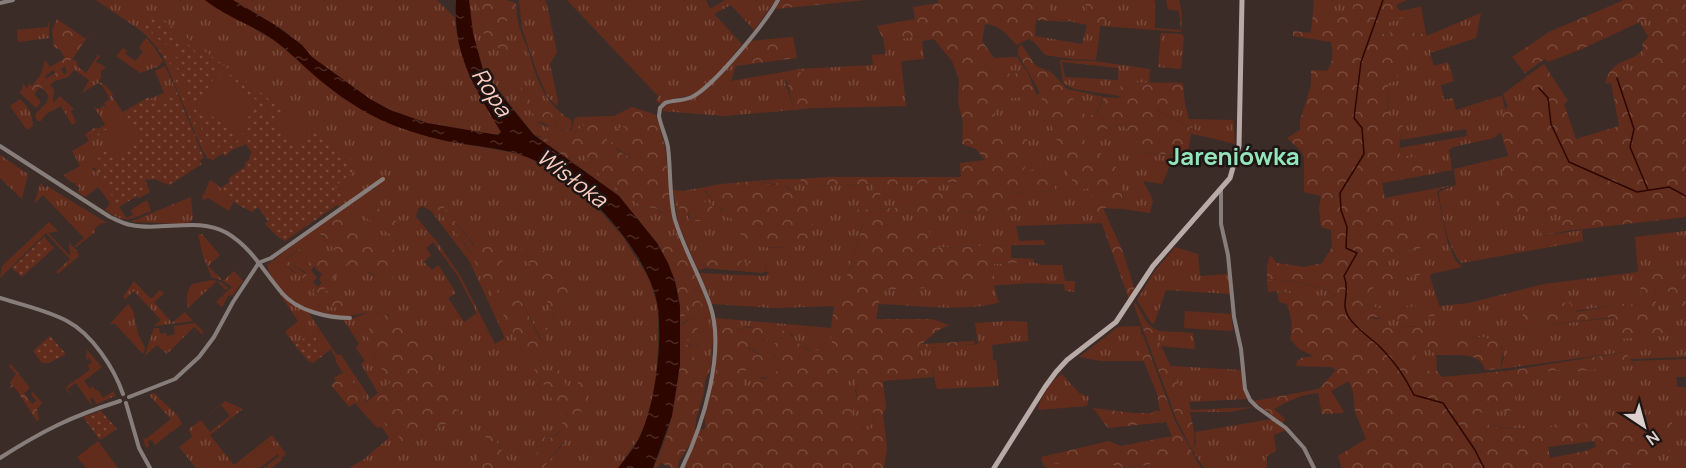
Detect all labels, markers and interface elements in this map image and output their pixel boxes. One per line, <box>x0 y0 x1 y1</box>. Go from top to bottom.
water label: Ropa <box>465 62 520 124</box>
district label: Jareniówka <box>1168 139 1300 172</box>
water label: Wisłoka <box>531 142 615 215</box>
north arrow <box>1614 396 1674 456</box>
text: N <box>1642 426 1664 450</box>

